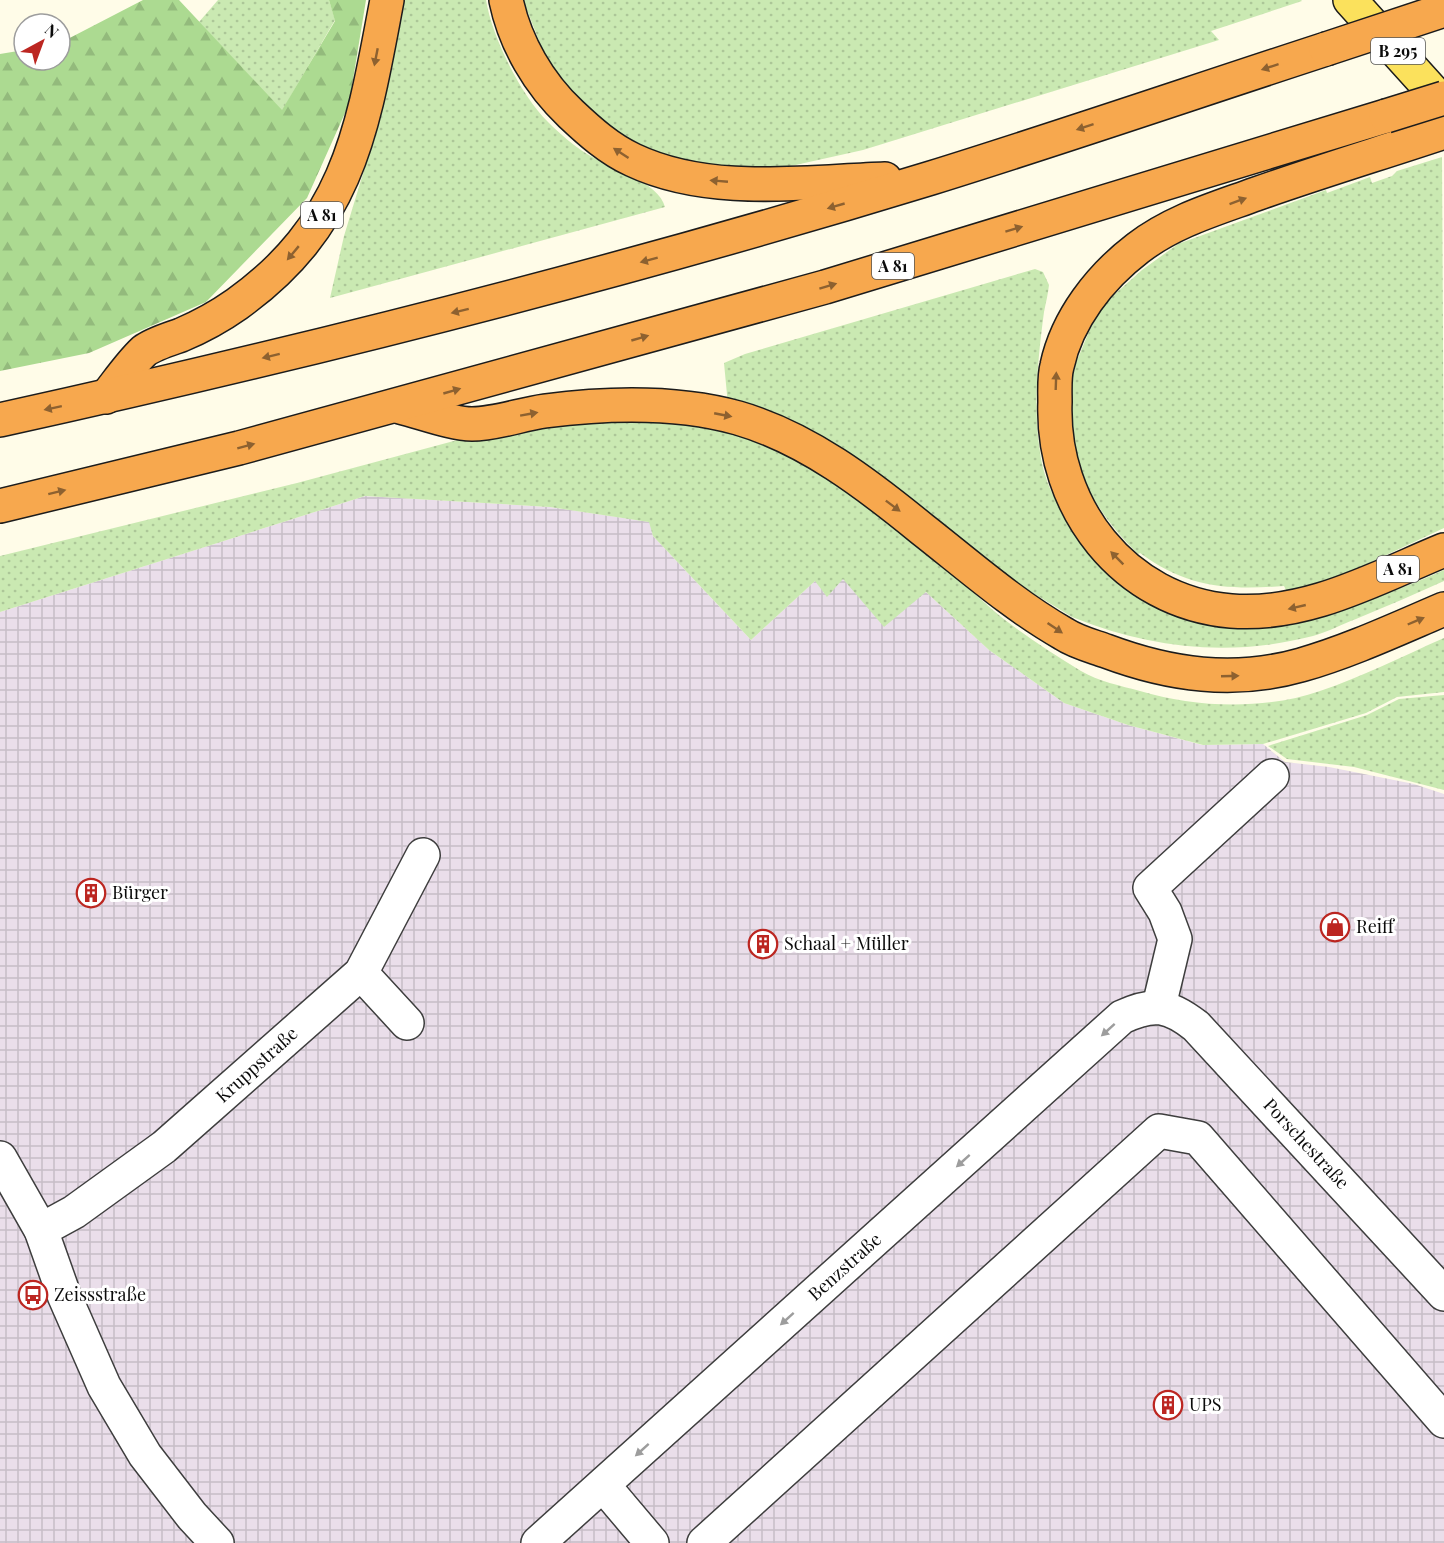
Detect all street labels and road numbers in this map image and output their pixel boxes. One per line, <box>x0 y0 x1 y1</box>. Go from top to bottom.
road number: B 295 <box>1371 38 1425 64</box>
road number: A 81 <box>301 202 343 228</box>
road number: A 81 <box>872 253 914 279</box>
road number: A 81 <box>1377 556 1419 582</box>
street label: Kruppstraße <box>210 1021 302 1107</box>
street label: Porschestraße <box>1258 1093 1355 1194</box>
street label: Benzstraße <box>803 1227 886 1306</box>

